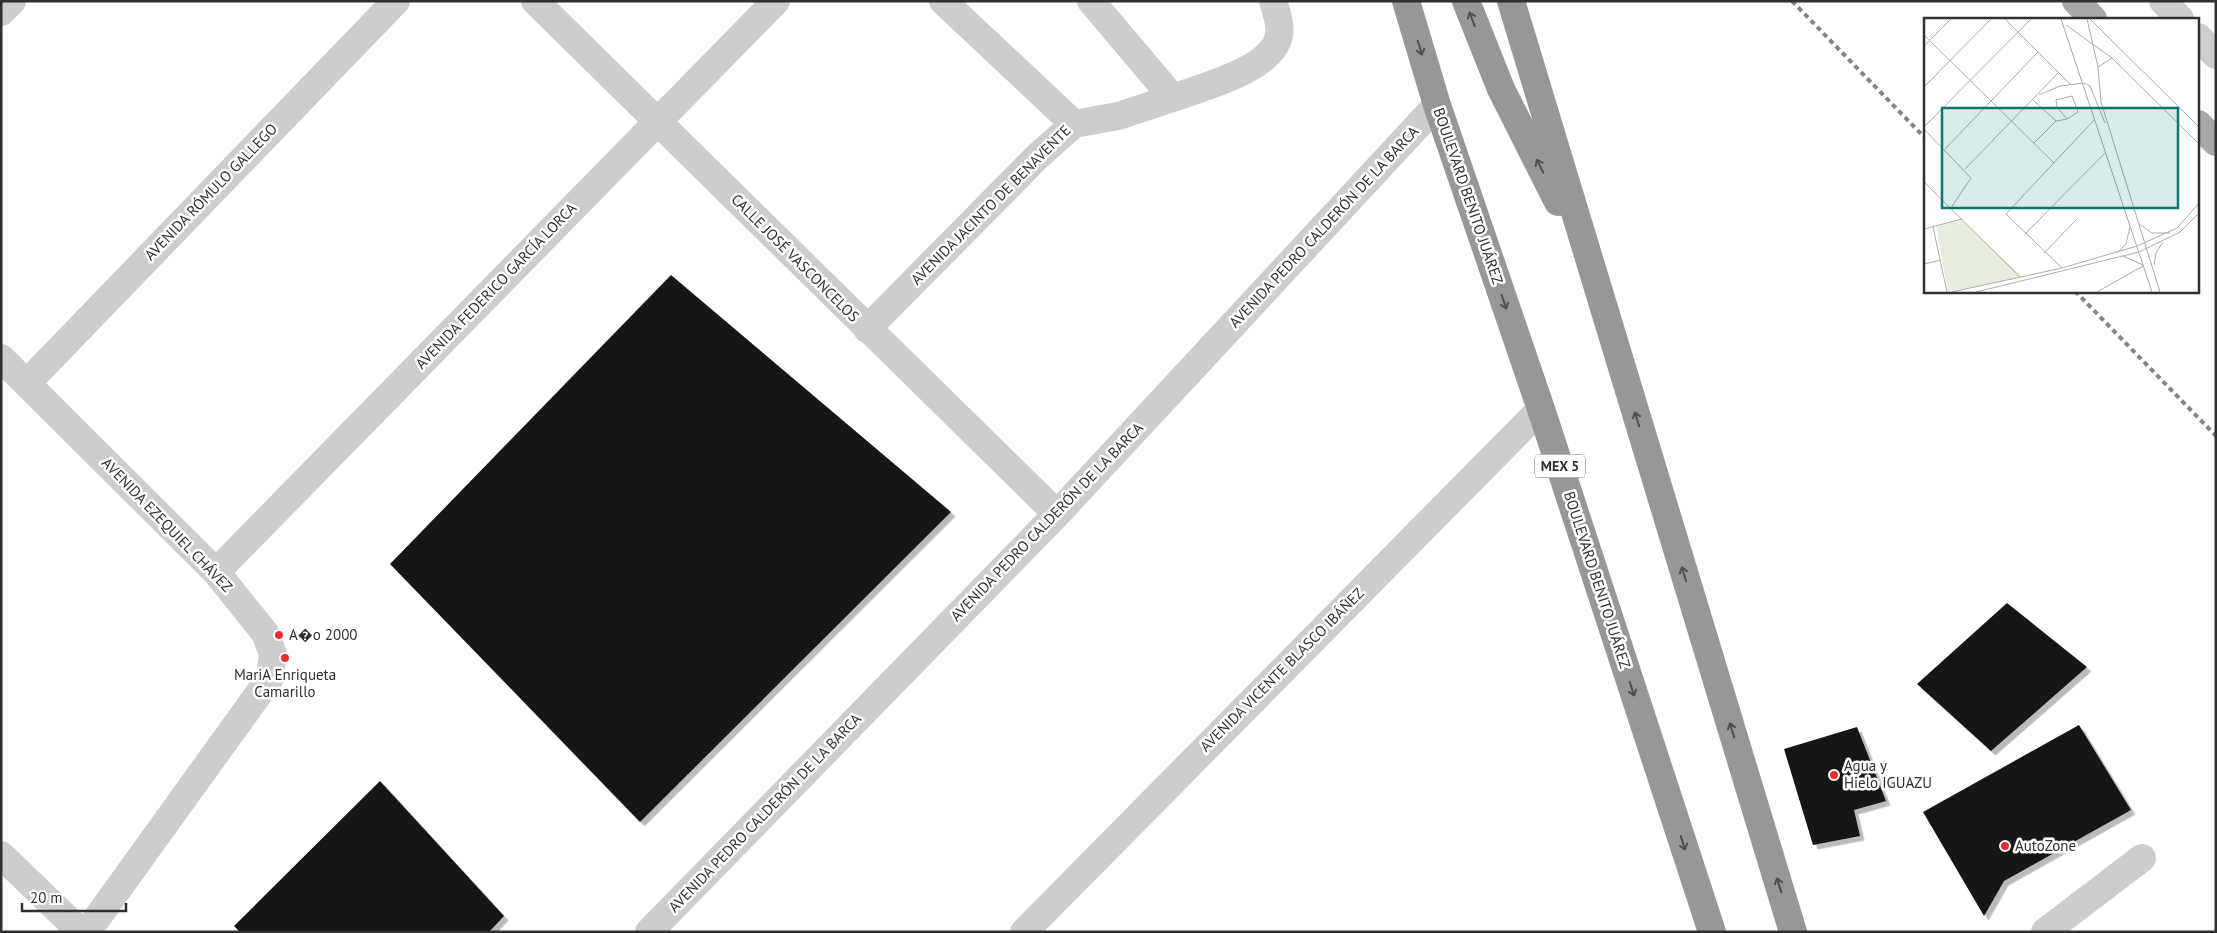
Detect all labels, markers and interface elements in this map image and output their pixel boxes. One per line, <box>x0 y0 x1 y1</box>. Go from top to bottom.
one-way arrow <box>1467 12 1477 27</box>
inset map <box>1924 18 2200 292</box>
one-way arrow <box>1416 40 1426 56</box>
street label: BOULEVARD BENITO JUÁREZ <box>1429 105 1508 286</box>
street label: AVENIDA RÓMULO GALLEGO <box>140 119 281 264</box>
street label: AVENIDA JACINTO DE BENAVENTE <box>907 121 1075 289</box>
street label: AVENIDA PEDRO CALDERÓN DE LA BARCA <box>1225 122 1423 332</box>
one-way arrow <box>1535 159 1545 174</box>
street label: CALLE JOSÉ VASCONCELOS <box>727 190 863 326</box>
street label: AVENIDA FEDERICO GARCÍA LORCA <box>411 198 580 373</box>
one-way arrow <box>1500 294 1509 309</box>
one-way arrow <box>1632 411 1642 427</box>
street label: AVENIDA PEDRO CALDERÓN DE LA BARCA <box>946 418 1147 625</box>
street label: AVENIDA EZEQUIEL CHÁVEZ <box>98 453 237 596</box>
road number: MEX 5 <box>1535 454 1585 478</box>
street label: BOULEVARD BENITO JUÁREZ <box>1560 489 1635 671</box>
one-way arrow <box>1679 566 1689 582</box>
street label: AVENIDA VICENTE BLASCO IBÁÑEZ <box>1196 584 1368 756</box>
place label: A�o 2000 <box>289 625 358 644</box>
marker: A�o 2000 <box>273 629 285 641</box>
marker: MariA Enriqueta Camarillo <box>279 652 291 664</box>
place label: MariA Enriqueta Camarillo <box>234 665 336 701</box>
one-way arrow <box>1628 680 1638 696</box>
street label: AVENIDA PEDRO CALDERÓN DE LA BARCA <box>664 709 865 916</box>
one-way arrow <box>1726 722 1736 738</box>
place label: Agua y Hielo IGUAZU <box>1844 756 1932 792</box>
marker: Agua y Hielo IGUAZU <box>1828 769 1840 781</box>
one-way arrow <box>1678 835 1688 851</box>
place label: AutoZone <box>2015 836 2076 855</box>
marker: AutoZone <box>1999 840 2011 852</box>
one-way arrow <box>1773 877 1783 893</box>
scale bar <box>22 880 126 912</box>
text: 20 m <box>30 888 63 907</box>

